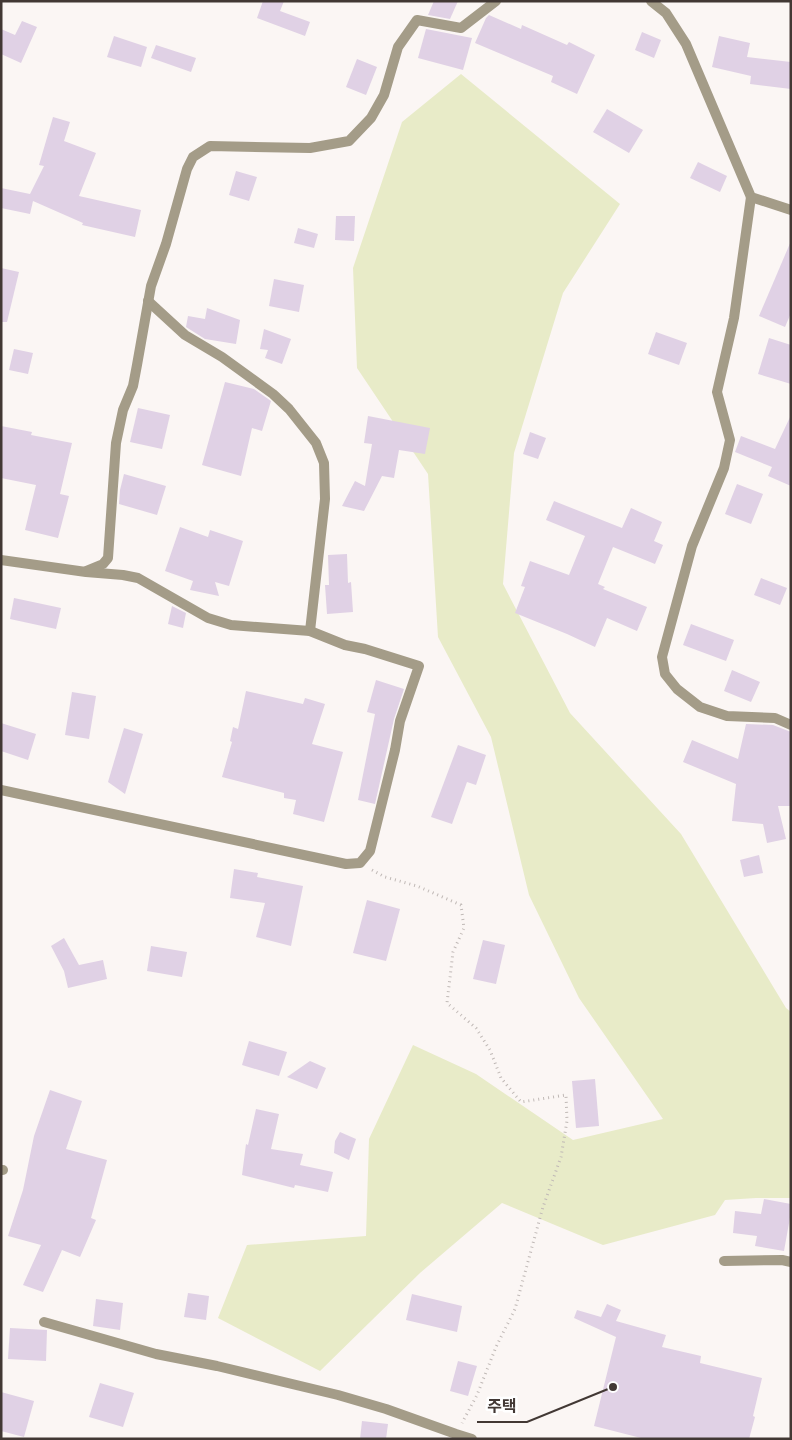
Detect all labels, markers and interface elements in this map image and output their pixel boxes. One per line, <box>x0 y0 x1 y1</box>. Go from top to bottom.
callout: 주택 <box>477 1391 527 1422</box>
text: 주택 <box>487 1397 517 1416</box>

